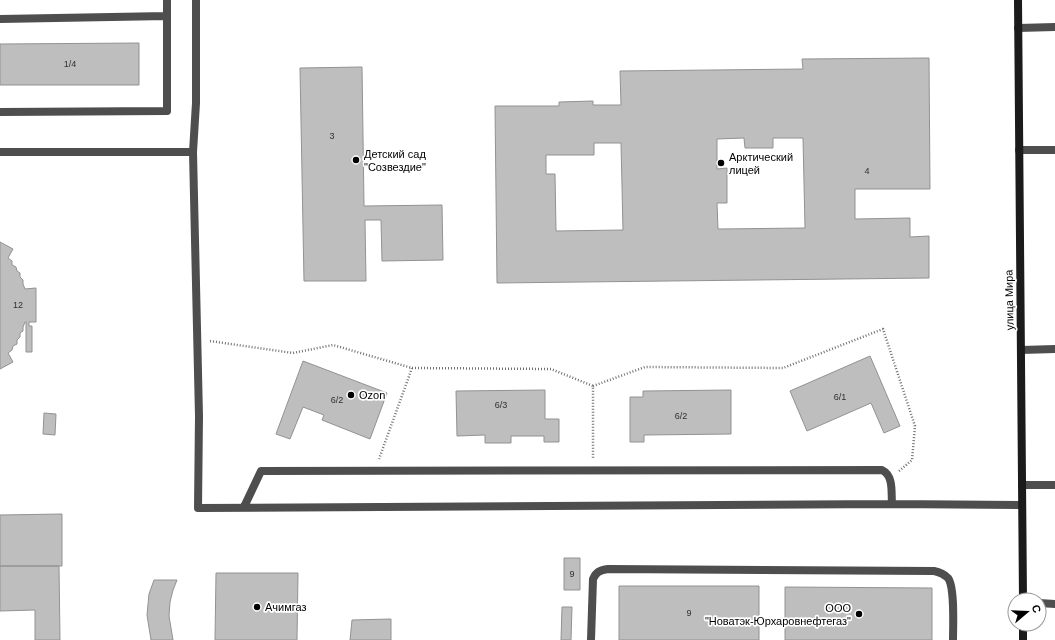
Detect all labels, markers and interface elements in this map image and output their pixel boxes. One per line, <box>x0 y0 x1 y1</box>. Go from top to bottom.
house number: 1/4 <box>64 59 76 69</box>
house number: 3 <box>329 131 335 141</box>
place label: Детский сад "Созвездие" <box>364 148 426 173</box>
place label: Арктический лицей <box>729 151 793 176</box>
marker: Детский сад "Созвездие" <box>351 155 361 165</box>
marker: Арктический лицей <box>716 158 726 168</box>
house number: 4 <box>864 166 870 176</box>
street label: улица Мира <box>1002 269 1016 331</box>
house number: 12 <box>13 300 23 310</box>
place label: Ozon <box>359 389 385 401</box>
marker: Ozon <box>346 390 356 400</box>
house number: 6/1 <box>834 392 846 402</box>
house number: 6/2 <box>331 395 343 405</box>
house number: 6/3 <box>495 400 507 410</box>
house number: 6/2 <box>675 411 687 421</box>
house number: 9 <box>569 569 575 579</box>
north arrow <box>1007 592 1047 632</box>
place label: Ачимгаз <box>265 601 307 613</box>
marker: Ачимгаз <box>252 602 262 612</box>
place label: ООО "Новатэк-Юрхаровнефтегаз" <box>705 602 851 627</box>
text: С <box>1029 603 1043 615</box>
house number: 9 <box>686 608 692 618</box>
marker: ООО "Новатэк-Юрхаровнефтегаз" <box>854 609 864 619</box>

